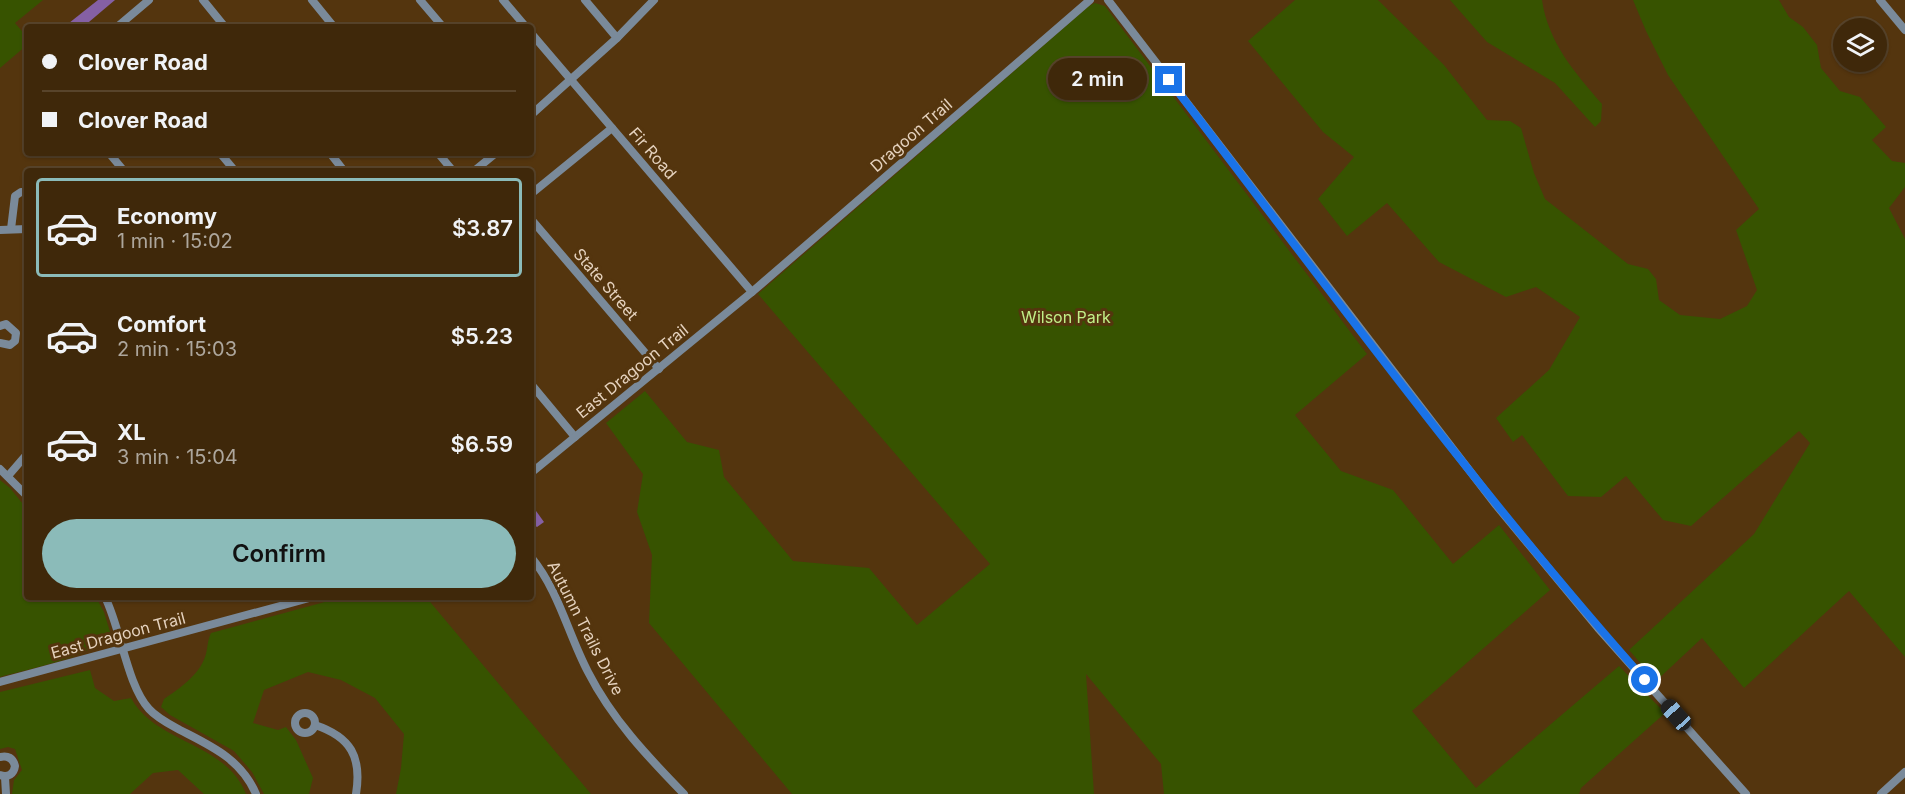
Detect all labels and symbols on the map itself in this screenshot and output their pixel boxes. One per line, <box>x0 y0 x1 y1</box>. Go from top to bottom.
callout: 2 min <box>1049 59 1148 101</box>
route end <box>1155 66 1182 93</box>
street label: Dragoon Trail <box>866 94 956 176</box>
street label: Fir Road <box>625 123 681 183</box>
street label: State Street <box>569 244 643 324</box>
park label: Wilson Park <box>1021 307 1111 327</box>
street label: East Dragoon Trail <box>572 320 692 422</box>
street label: Autumn Trails Drive <box>543 558 629 698</box>
street label: East Dragoon Trail <box>49 607 187 663</box>
route start <box>1631 666 1658 693</box>
car <box>1657 696 1695 734</box>

